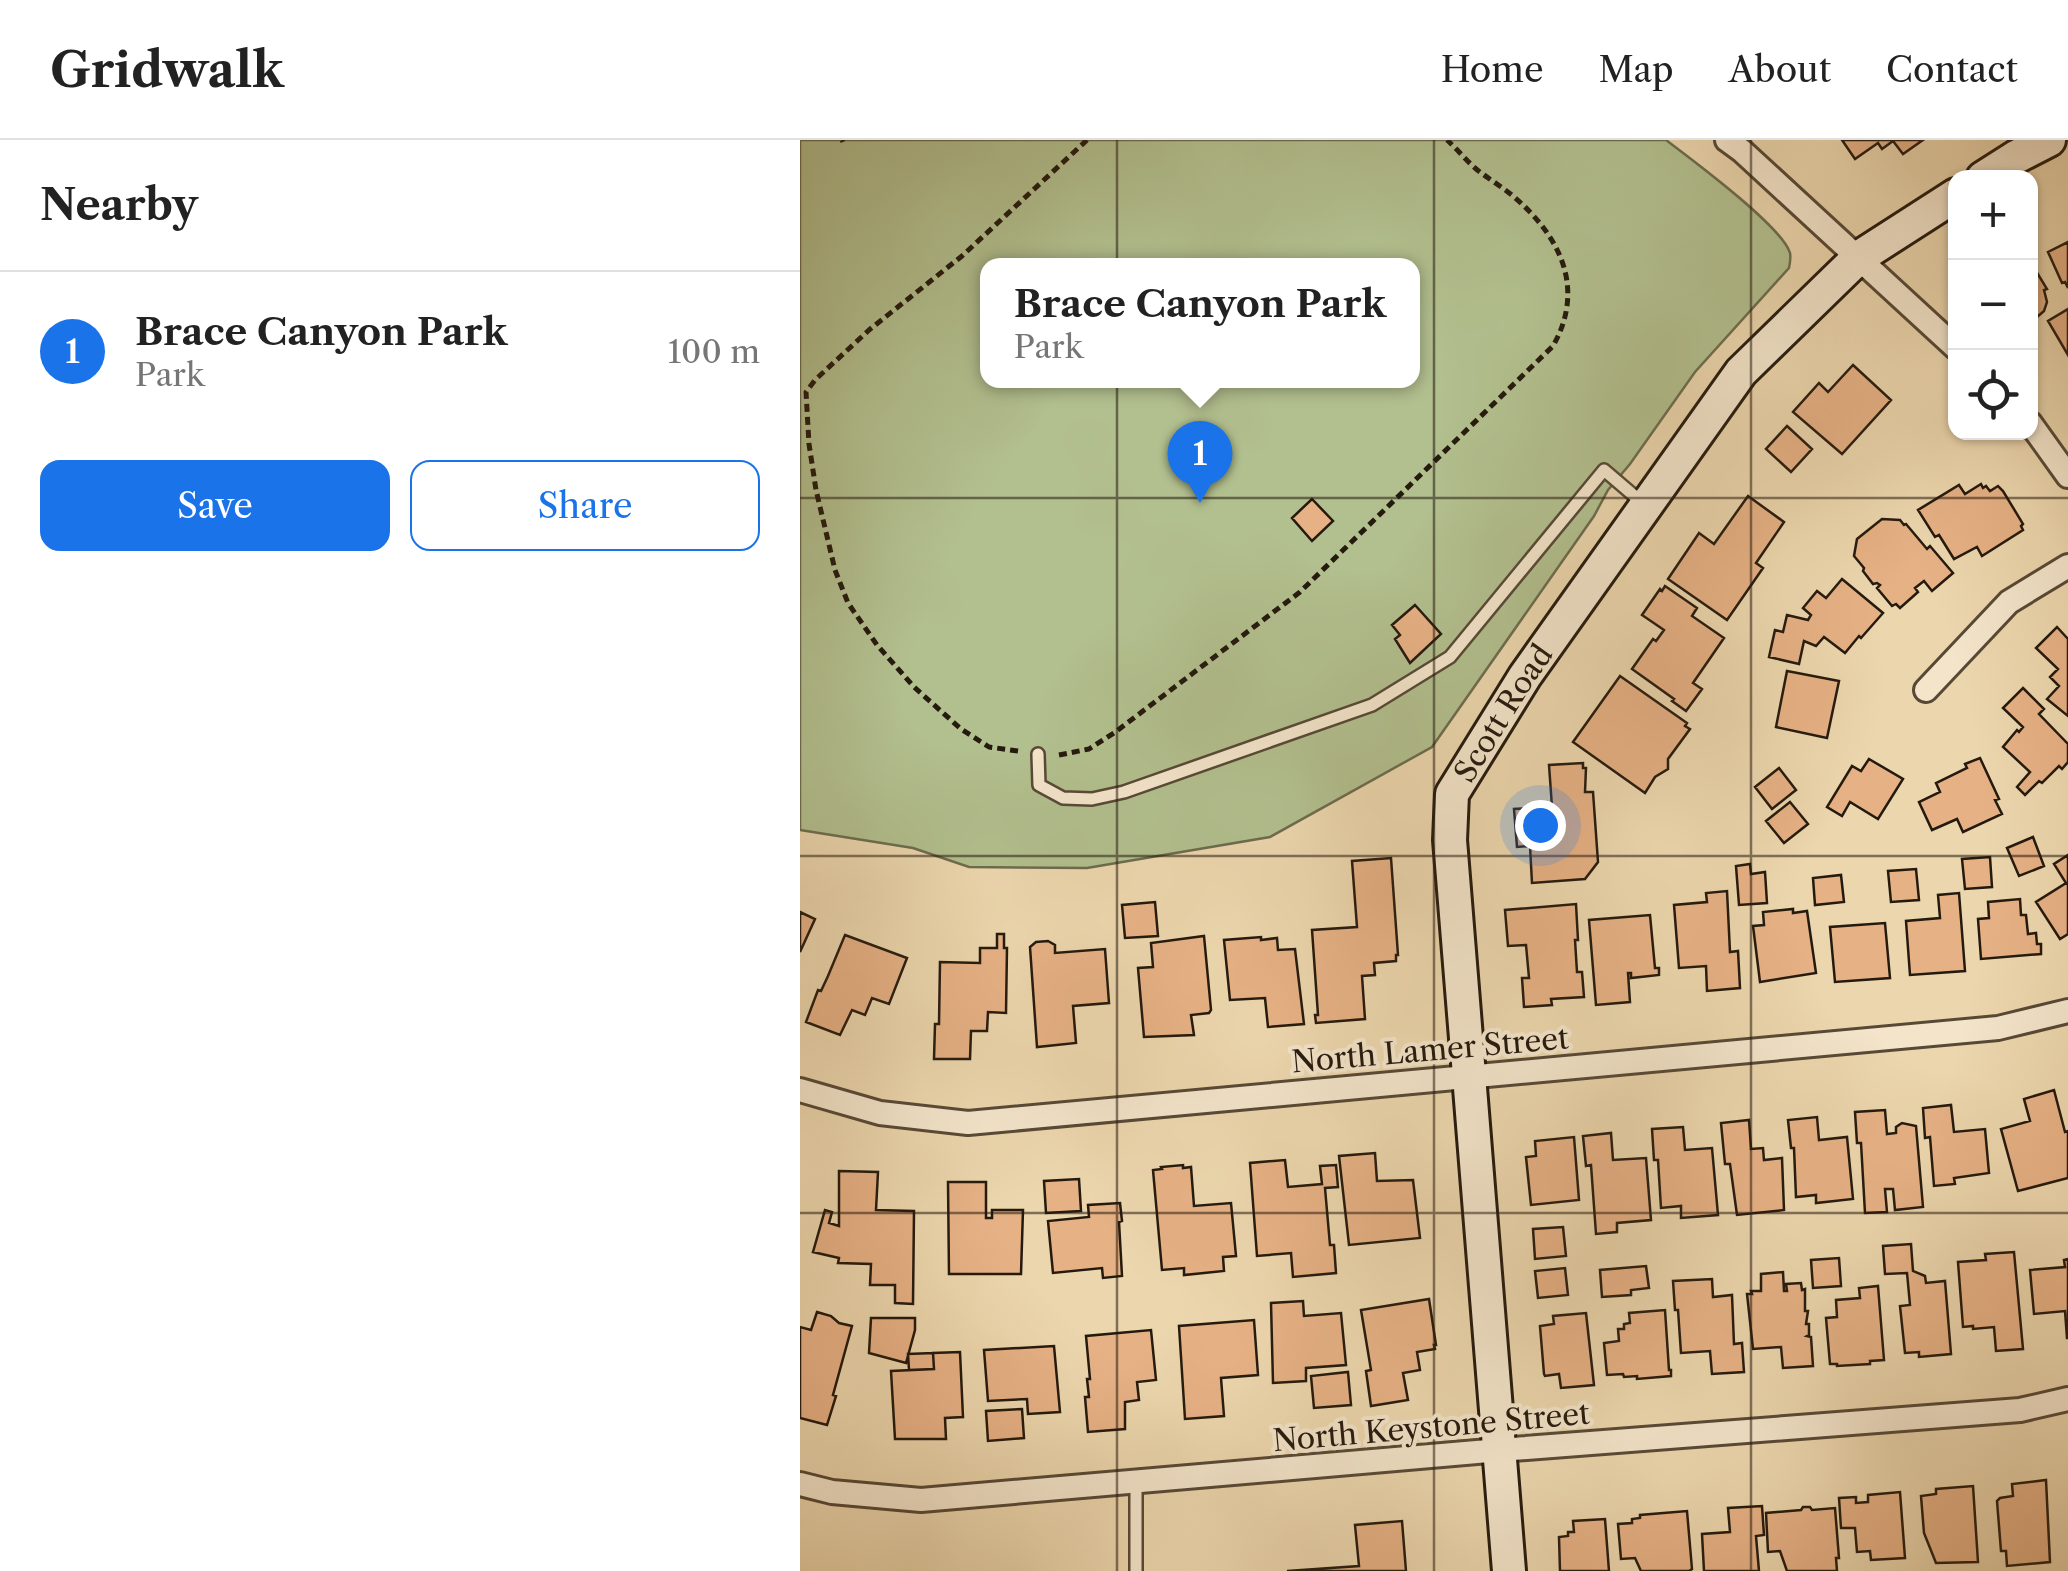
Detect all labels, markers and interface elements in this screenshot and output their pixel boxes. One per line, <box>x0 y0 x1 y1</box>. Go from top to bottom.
text: Gridwalk <box>50 40 284 99</box>
text: Home <box>1441 48 1543 91</box>
text: Map <box>1598 48 1674 91</box>
text: About <box>1729 48 1831 91</box>
text: Contact <box>1886 48 2018 91</box>
map controls <box>1948 170 2038 440</box>
button: + <box>1948 170 2038 260</box>
text: Nearby <box>40 179 198 231</box>
popup <box>980 258 1420 388</box>
button: − <box>1948 260 2038 350</box>
text: Brace Canyon Park <box>1014 280 1386 327</box>
text: Brace Canyon Park <box>135 308 508 355</box>
text: Park <box>1014 327 1083 366</box>
text: 1 <box>65 332 80 371</box>
text: 100 m <box>668 332 760 371</box>
button: locate <box>1948 350 2038 440</box>
text: Park <box>135 355 205 394</box>
pin: 1 <box>1168 420 1232 503</box>
button: Save <box>40 460 390 551</box>
button: Share <box>410 460 760 551</box>
street label: Scott Road <box>1446 637 1560 789</box>
your location <box>1515 800 1566 851</box>
street label: North Lamer Street <box>1290 1019 1570 1081</box>
street label: North Keystone Street <box>1271 1395 1591 1459</box>

